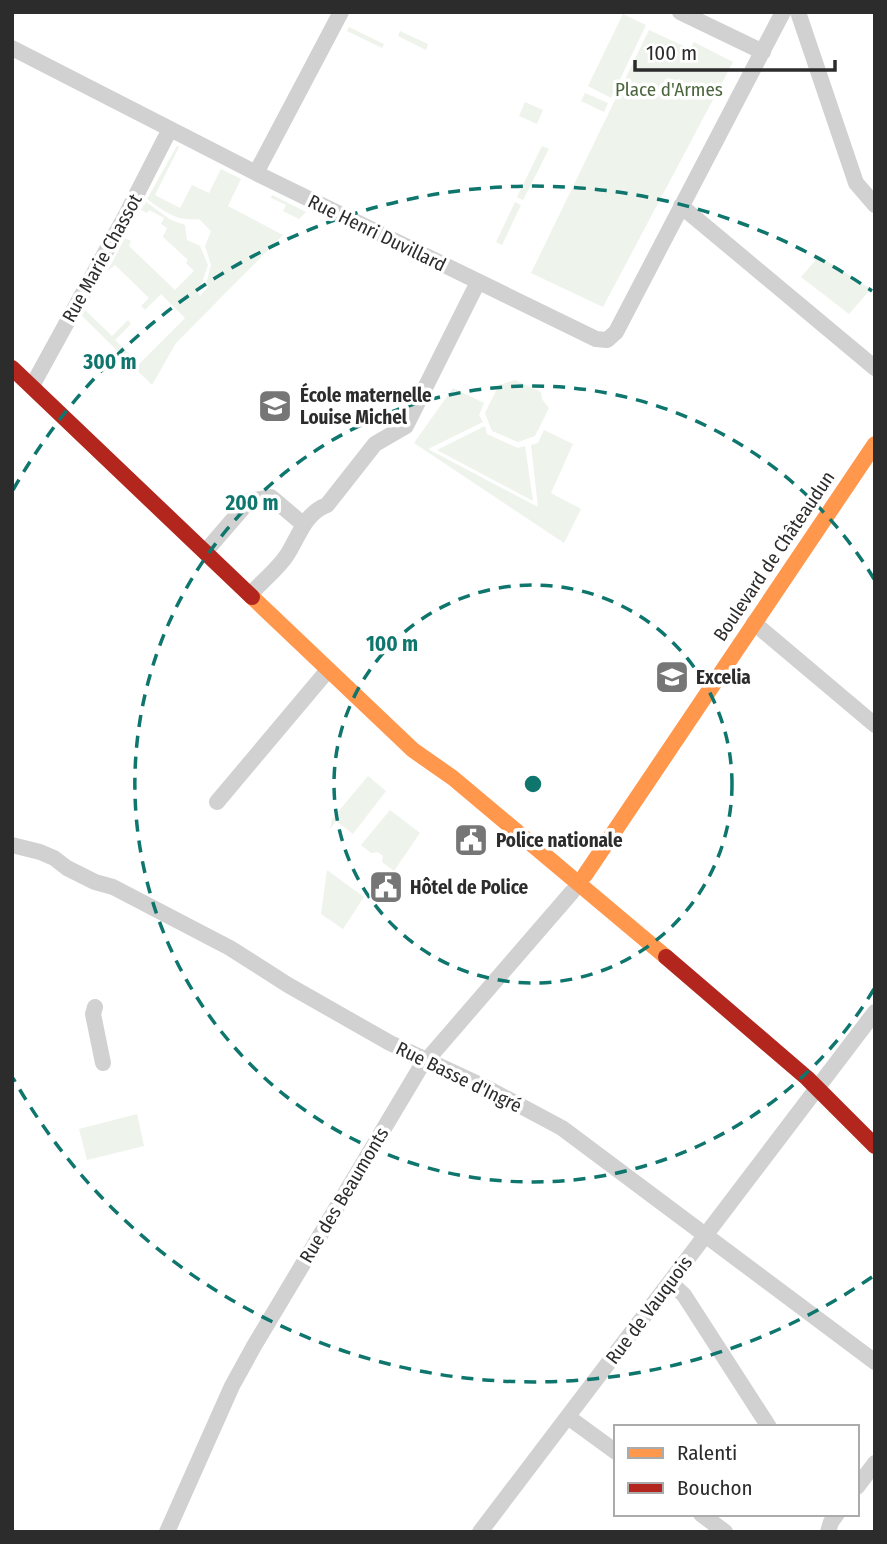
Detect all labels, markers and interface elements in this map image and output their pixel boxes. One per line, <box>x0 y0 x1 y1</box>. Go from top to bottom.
scale bar <box>635 28 834 72</box>
text: 100 m <box>646 40 697 66</box>
park label: Place d'Armes <box>615 78 723 101</box>
street label: Rue Marie Chassot <box>57 189 147 326</box>
street label: Rue Henri Duvillard <box>304 190 450 276</box>
text: 300 m <box>82 349 137 375</box>
place label: École maternelle Louise Michel <box>300 382 432 429</box>
school or university icon: École maternelle Louise Michel <box>256 387 294 425</box>
street label: Boulevard de Châteaudun <box>709 467 839 645</box>
text: 200 m <box>224 490 279 516</box>
text: 100 m <box>366 631 418 657</box>
school or university icon: Excelia <box>653 658 691 696</box>
place label: Excelia <box>696 666 751 689</box>
centre of rings <box>521 772 545 796</box>
public building icon: Police nationale <box>452 821 490 859</box>
place label: Police nationale <box>496 829 623 852</box>
public building icon: Hôtel de Police <box>367 868 405 906</box>
place label: Hôtel de Police <box>410 876 529 899</box>
street label: Rue Basse d'Ingré <box>392 1037 526 1117</box>
street label: Rue des Beaumonts <box>294 1123 394 1267</box>
street label: Rue de Vauquois <box>601 1251 697 1369</box>
legend <box>614 1425 859 1516</box>
text: Ralenti <box>677 1440 737 1466</box>
text: Bouchon <box>677 1475 753 1501</box>

